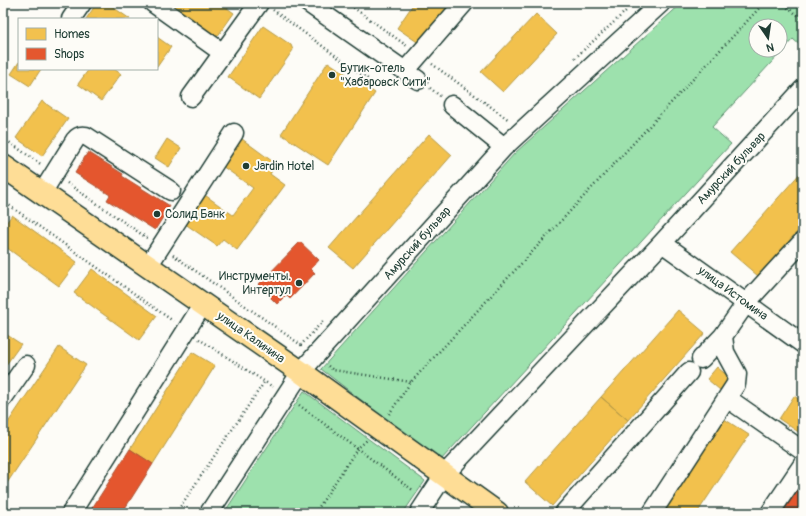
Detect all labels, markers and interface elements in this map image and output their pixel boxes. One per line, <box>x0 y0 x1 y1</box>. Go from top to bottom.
legend <box>18 18 158 70</box>
north arrow <box>748 18 788 58</box>
text: Homes <box>54 27 90 42</box>
text: N <box>765 40 775 55</box>
text: Shops <box>54 47 85 62</box>
place label: Бутик-отель "Хабаровск Сити" <box>340 61 431 90</box>
marker: Бутик-отель "Хабаровск Сити" <box>327 70 337 80</box>
street label: Амурский бульвар <box>694 129 769 208</box>
place label: Jardin Hotel <box>254 159 314 174</box>
marker: Jardin Hotel <box>241 161 251 171</box>
street label: Амурский бульвар <box>381 203 454 283</box>
place label: Солид Банк <box>165 207 225 222</box>
marker: Солид Банк <box>152 209 162 219</box>
street label: улица Истомина <box>694 262 771 324</box>
place label: Инструменты. Интертул <box>219 269 291 298</box>
marker: Инструменты. Интертул <box>294 278 304 288</box>
street label: улица Калинина <box>213 308 288 367</box>

